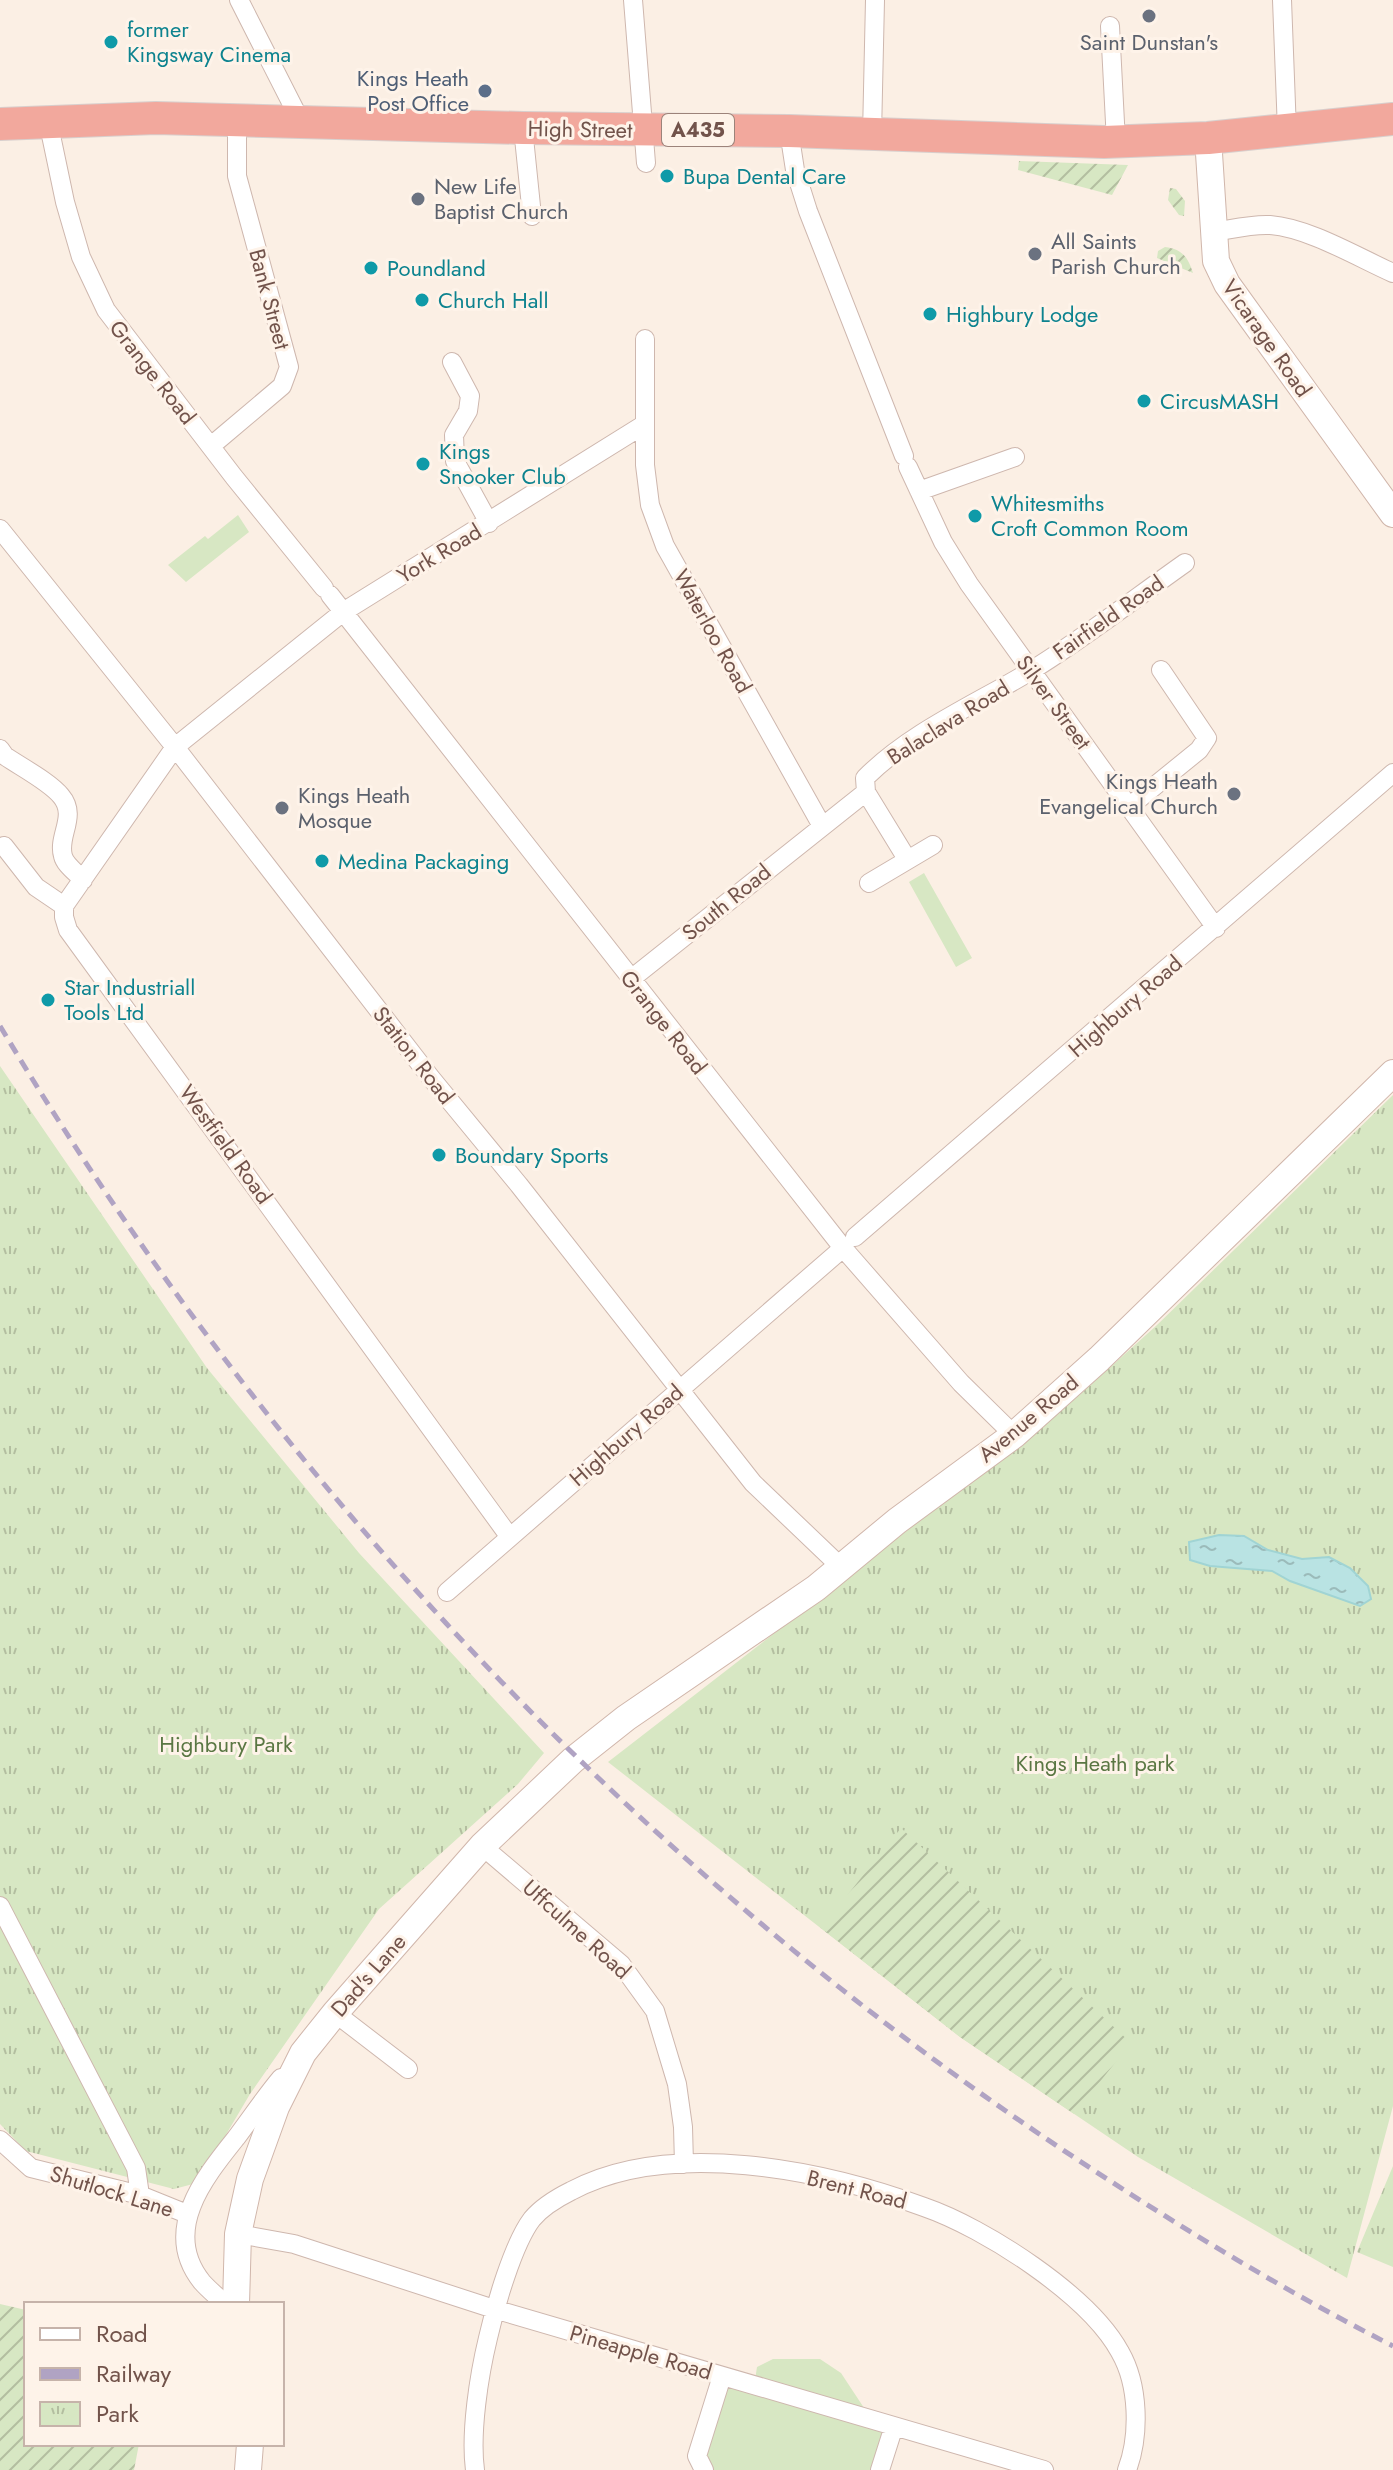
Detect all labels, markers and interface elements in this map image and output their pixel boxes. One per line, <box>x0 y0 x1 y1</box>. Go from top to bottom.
marker: Saint Dunstan's <box>1140 7 1158 25</box>
place label: former Kingsway Cinema <box>127 13 291 70</box>
place label: Saint Dunstan's <box>1080 26 1218 58</box>
marker: former Kingsway Cinema <box>102 33 120 51</box>
place label: Kings Heath Post Office <box>357 62 469 119</box>
marker: Kings Heath Post Office <box>476 82 494 100</box>
street label: High Street <box>527 112 633 146</box>
road number: A435 <box>662 114 734 146</box>
place label: Bupa Dental Care <box>683 160 846 192</box>
marker: Bupa Dental Care <box>658 167 676 185</box>
place label: New Life Baptist Church <box>434 170 569 227</box>
marker: New Life Baptist Church <box>409 190 427 208</box>
place label: All Saints Parish Church <box>1051 225 1181 282</box>
street label: Bank Street <box>241 245 299 354</box>
marker: All Saints Parish Church <box>1026 245 1044 263</box>
place label: Poundland <box>387 252 486 284</box>
marker: Poundland <box>362 259 380 277</box>
street label: Vicarage Road <box>1214 273 1320 403</box>
place label: Church Hall <box>438 284 548 316</box>
marker: Church Hall <box>413 291 431 309</box>
place label: Highbury Lodge <box>946 298 1098 330</box>
marker: Highbury Lodge <box>921 305 939 323</box>
street label: Grange Road <box>102 313 204 431</box>
place label: CircusMASH <box>1160 385 1279 417</box>
marker: CircusMASH <box>1135 392 1153 410</box>
place label: Kings Snooker Club <box>439 435 566 492</box>
marker: Kings Snooker Club <box>414 455 432 473</box>
place label: Whitesmiths Croft Common Room <box>991 487 1189 544</box>
marker: Whitesmiths Croft Common Room <box>966 507 984 525</box>
street label: York Road <box>391 515 487 591</box>
street label: Waterloo Road <box>666 563 760 699</box>
street label: Fairfield Road <box>1046 567 1170 667</box>
street label: Silver Street <box>1009 648 1100 757</box>
street label: Balaclava Road <box>881 672 1015 772</box>
place label: Kings Heath Evangelical Church <box>1039 765 1218 822</box>
place label: Kings Heath Mosque <box>298 779 410 836</box>
marker: Kings Heath Evangelical Church <box>1225 785 1243 803</box>
marker: Kings Heath Mosque <box>273 799 291 817</box>
place label: Medina Packaging <box>338 845 509 877</box>
marker: Medina Packaging <box>313 852 331 870</box>
street label: South Road <box>675 856 777 948</box>
street label: Highbury Road <box>1061 947 1189 1065</box>
street label: Grange Road <box>613 963 715 1081</box>
place label: Star Industriall Tools Ltd <box>64 971 195 1028</box>
marker: Star Industriall Tools Ltd <box>39 991 57 1009</box>
street label: Station Road <box>366 999 462 1111</box>
street label: Westfield Road <box>172 1078 280 1210</box>
place label: Boundary Sports <box>455 1139 608 1171</box>
marker: Boundary Sports <box>430 1146 448 1164</box>
street label: Avenue Road <box>971 1366 1085 1470</box>
street label: Highbury Road <box>562 1376 690 1494</box>
park label: Highbury Park <box>159 1728 293 1760</box>
park label: Kings Heath park <box>1015 1747 1175 1779</box>
street label: Uffculme Road <box>516 1872 638 1986</box>
street label: Dad's Lane <box>323 1926 413 2024</box>
street label: Shutlock Lane <box>46 2157 178 2225</box>
street label: Brent Road <box>804 2161 910 2217</box>
legend <box>24 2302 284 2446</box>
text: Road <box>96 2316 148 2351</box>
street label: Pineapple Road <box>566 2316 716 2388</box>
text: Railway <box>96 2356 171 2391</box>
text: Park <box>96 2396 139 2431</box>

